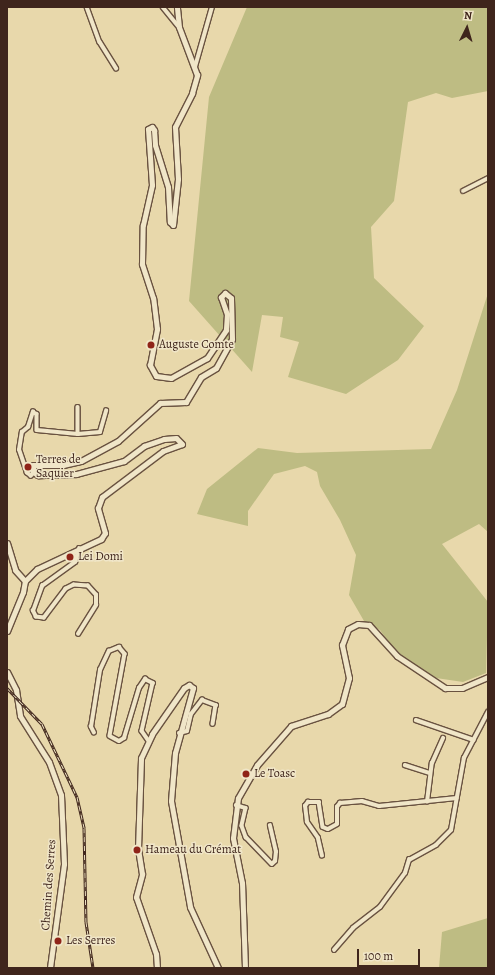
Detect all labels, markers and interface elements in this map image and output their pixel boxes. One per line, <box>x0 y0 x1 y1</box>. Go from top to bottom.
north arrow <box>447 8 487 48</box>
text: N <box>463 8 473 23</box>
place label: Auguste Comte <box>159 338 234 352</box>
marker: Auguste Comte <box>146 340 156 350</box>
place label: Terres de Saquier <box>36 453 81 481</box>
marker: Terres de Saquier <box>23 462 33 472</box>
place label: Lei Domi <box>78 550 123 564</box>
marker: Lei Domi <box>65 552 75 562</box>
place label: Le Toasc <box>254 767 295 781</box>
marker: Le Toasc <box>241 769 251 779</box>
street label: Chemin des Serres <box>39 839 59 931</box>
place label: Hameau du Crémat <box>145 843 241 857</box>
marker: Hameau du Crémat <box>132 845 142 855</box>
place label: Les Serres <box>66 934 115 948</box>
marker: Les Serres <box>53 936 63 946</box>
scale bar <box>359 941 422 967</box>
text: 100 m <box>364 948 393 964</box>

